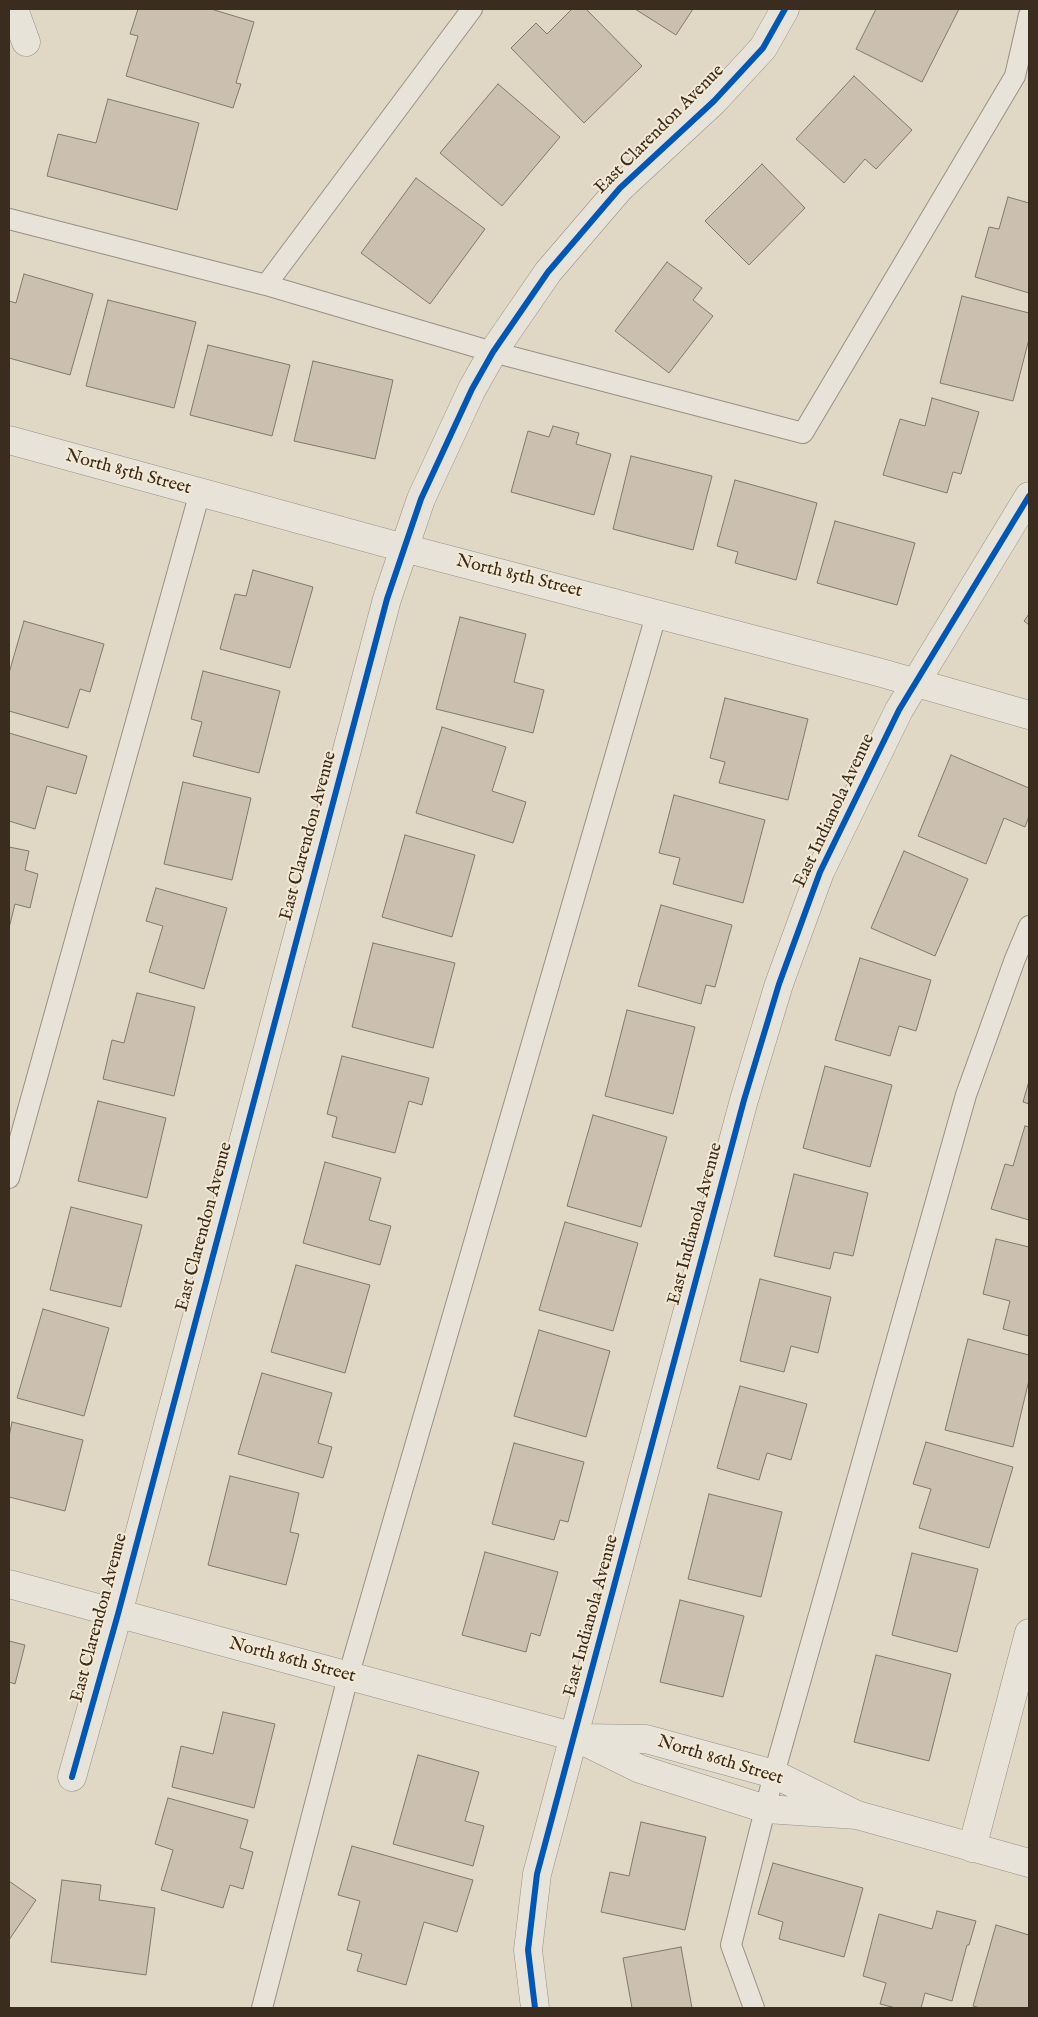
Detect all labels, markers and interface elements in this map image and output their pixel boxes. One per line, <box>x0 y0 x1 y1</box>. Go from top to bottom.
street label: East Clarendon Avenue <box>591 61 729 199</box>
street label: North 85th Street <box>63 446 193 500</box>
street label: North 85th Street <box>454 551 584 603</box>
street label: East Indianola Avenue <box>790 731 880 891</box>
street label: East Clarendon Avenue <box>276 749 342 923</box>
street label: East Clarendon Avenue <box>172 1140 238 1314</box>
street label: East Indianola Avenue <box>664 1141 728 1307</box>
street label: East Clarendon Avenue <box>67 1531 133 1705</box>
street label: East Indianola Avenue <box>560 1533 624 1699</box>
street label: North 86th Street <box>226 1634 358 1688</box>
street label: North 86th Street <box>655 1732 785 1790</box>

